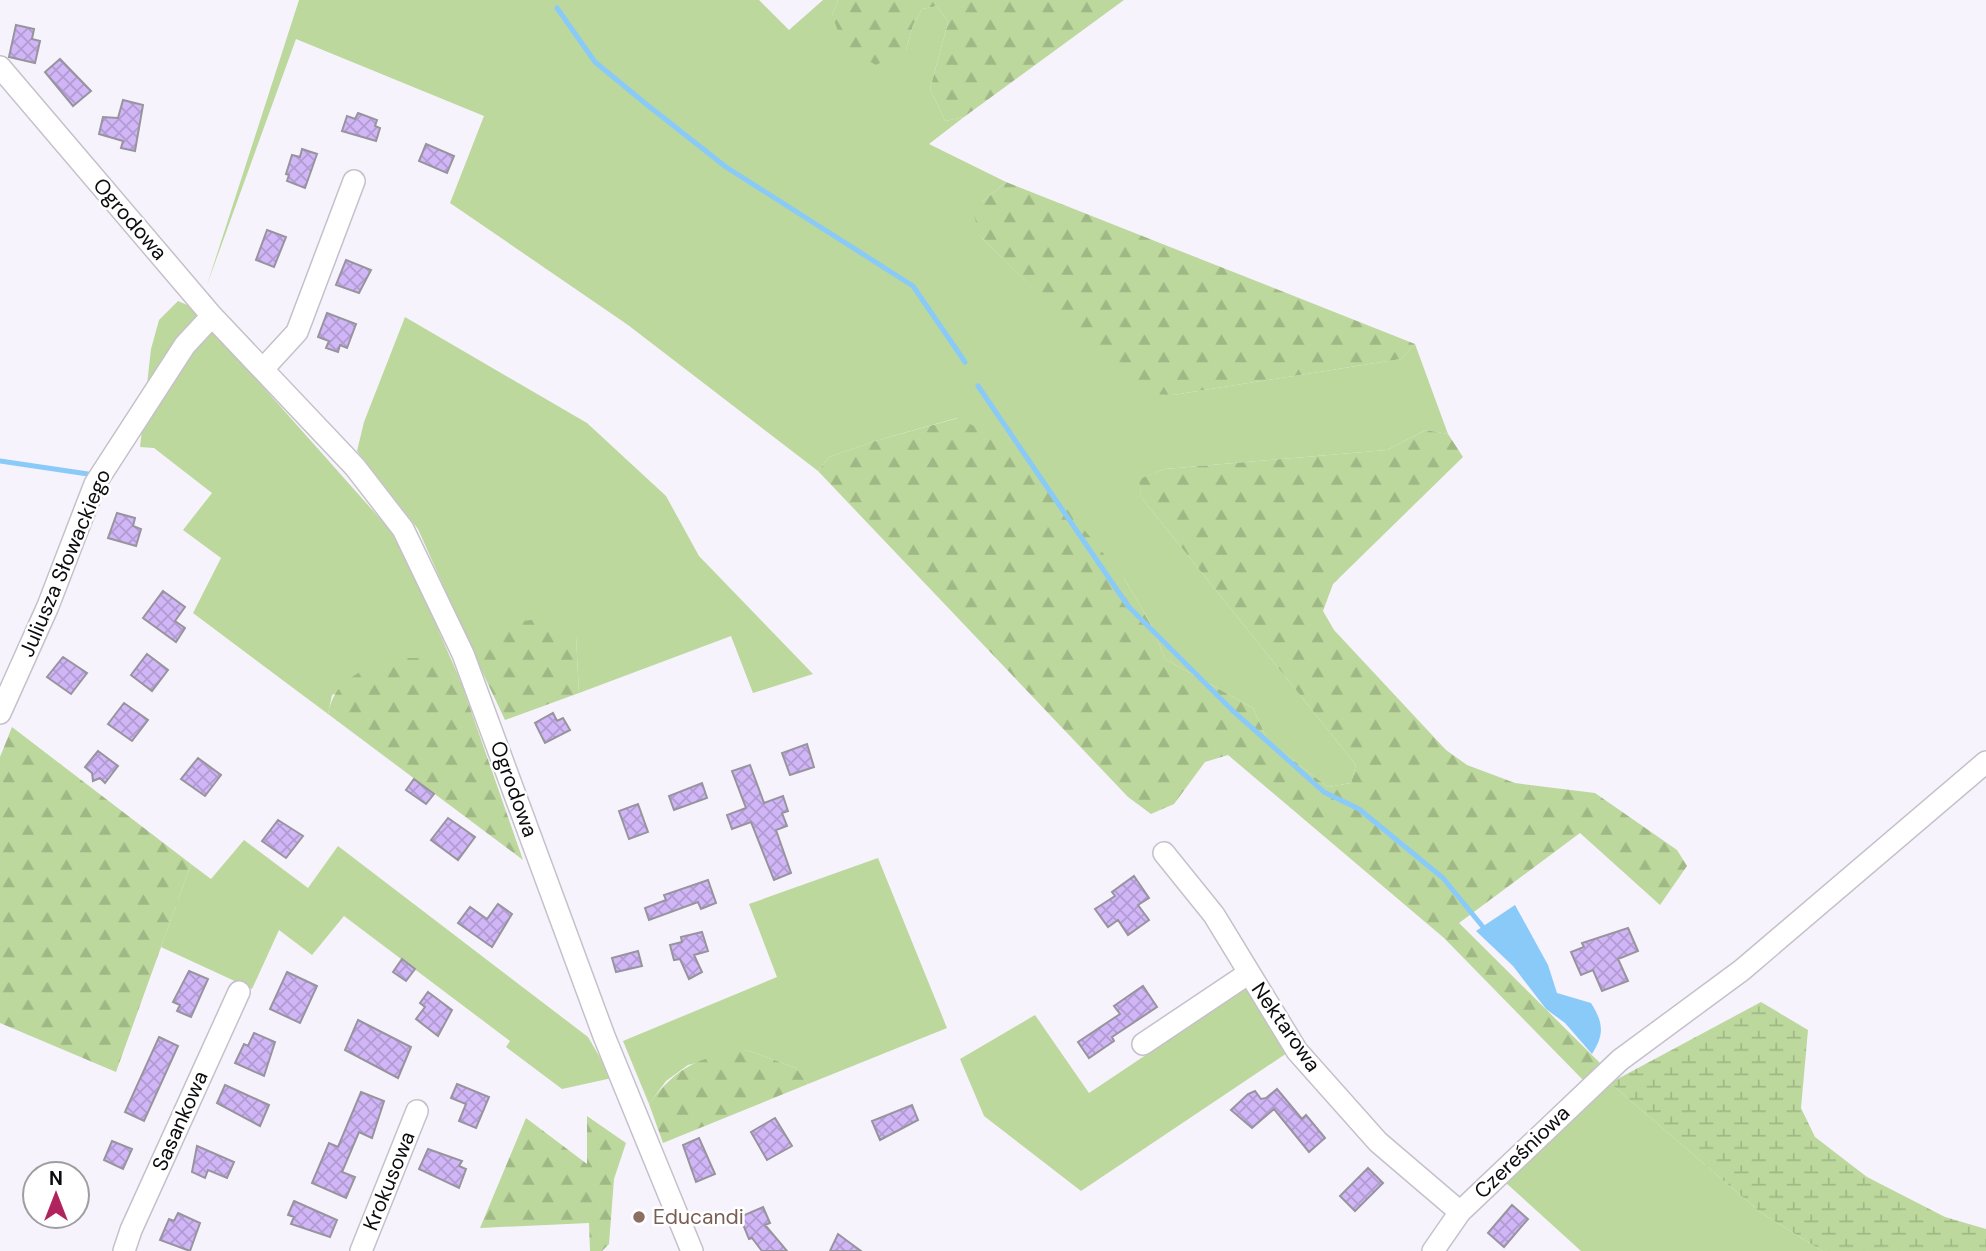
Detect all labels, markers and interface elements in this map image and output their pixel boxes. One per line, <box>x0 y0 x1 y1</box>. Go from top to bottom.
street label: Ogrodowa <box>87 172 173 266</box>
street label: Juliusza Słowackiego <box>13 465 117 661</box>
street label: Ogrodowa <box>484 737 544 841</box>
street label: Nektarowa <box>1245 977 1327 1077</box>
street label: Sasankowa <box>146 1067 214 1175</box>
street label: Czereśniowa <box>1468 1099 1576 1205</box>
street label: Krokusowa <box>356 1127 422 1235</box>
north arrow <box>21 1160 91 1230</box>
text: N <box>49 1166 63 1191</box>
place label: Educandi <box>653 1203 744 1231</box>
marker: Educandi <box>631 1209 647 1225</box>

